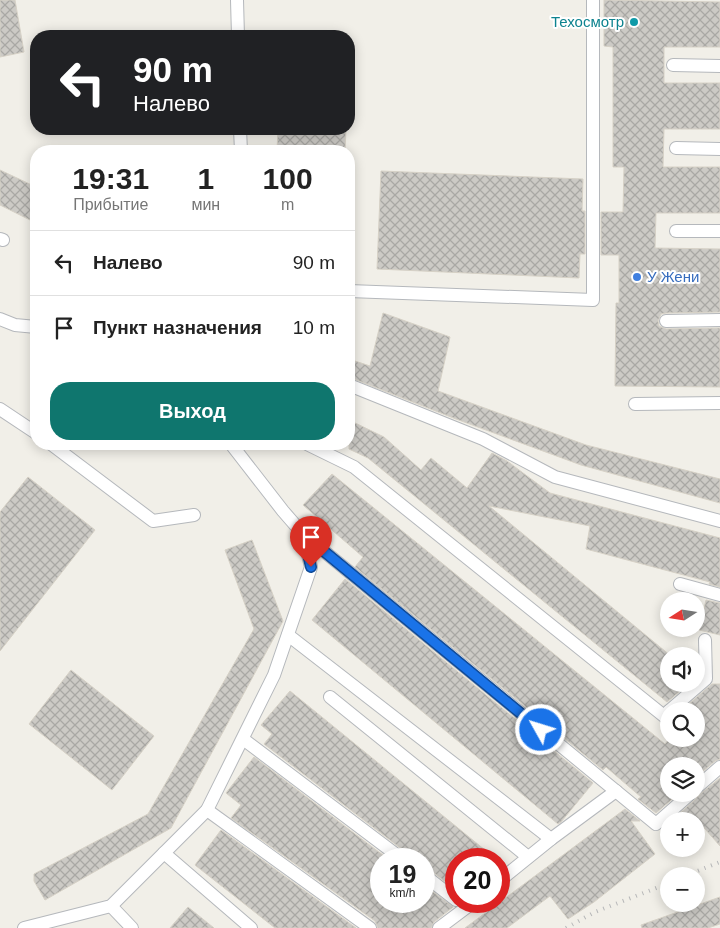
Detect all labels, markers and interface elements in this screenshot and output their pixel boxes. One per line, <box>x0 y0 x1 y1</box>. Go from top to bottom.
place label: Техосмотр <box>551 13 624 30</box>
marker: Техосмотр <box>628 16 640 28</box>
icon: left <box>50 50 115 115</box>
text: 90 m <box>133 50 213 89</box>
text: Налево <box>133 91 210 116</box>
text: 19:31 <box>72 162 149 195</box>
text: 1 <box>197 162 214 195</box>
text: 100 <box>263 162 313 195</box>
text: Прибытие <box>73 196 148 213</box>
text: мин <box>191 196 220 213</box>
text: m <box>281 196 294 213</box>
icon: left <box>50 249 78 277</box>
text: Налево <box>93 252 163 273</box>
text: 90 m <box>293 252 335 273</box>
place label: У Жени <box>647 268 699 285</box>
marker: У Жени <box>631 271 643 283</box>
icon: arrive <box>50 314 78 342</box>
text: Пункт назначения <box>93 317 262 338</box>
text: 10 m <box>293 317 335 338</box>
button: Выход <box>50 382 335 440</box>
pin <box>290 516 332 567</box>
icon: arrive <box>297 523 325 551</box>
north arrow <box>660 592 705 638</box>
map controls <box>660 592 705 912</box>
button: sound <box>660 647 705 692</box>
button: search <box>660 702 705 747</box>
position arrow <box>514 703 566 755</box>
button: layers <box>660 757 705 802</box>
button: + <box>660 812 705 857</box>
speed limit sign: 20 <box>445 848 510 913</box>
text: 19 <box>389 860 416 888</box>
button: − <box>660 867 705 912</box>
text: km/h <box>389 886 416 900</box>

